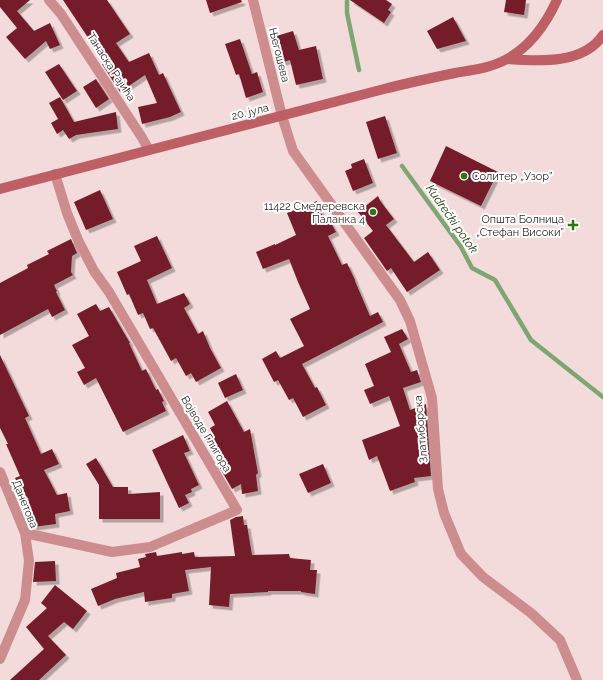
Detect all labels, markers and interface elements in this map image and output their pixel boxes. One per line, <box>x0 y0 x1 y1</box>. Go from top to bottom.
street label: Његошева <box>266 26 292 84</box>
street label: Танаска Рајића <box>84 30 138 104</box>
street label: 20. јула <box>230 101 270 123</box>
place label: Солитер „Узор” <box>472 170 552 183</box>
marker: Солитер „Узор” <box>459 171 469 181</box>
water label: Kudrečki potok <box>423 182 481 257</box>
place label: 11422 Смедеревска Паланка 4 <box>264 200 365 226</box>
marker: 11422 Смедеревска Паланка 4 <box>368 207 378 217</box>
place label: Општа Болница „Стефан Високи” <box>476 213 564 239</box>
marker: Општа Болница „Стефан Високи” <box>567 219 579 231</box>
street label: Војводе Глигора <box>178 394 234 474</box>
street label: Златиборска <box>412 395 430 463</box>
street label: Данетова <box>9 478 41 530</box>

